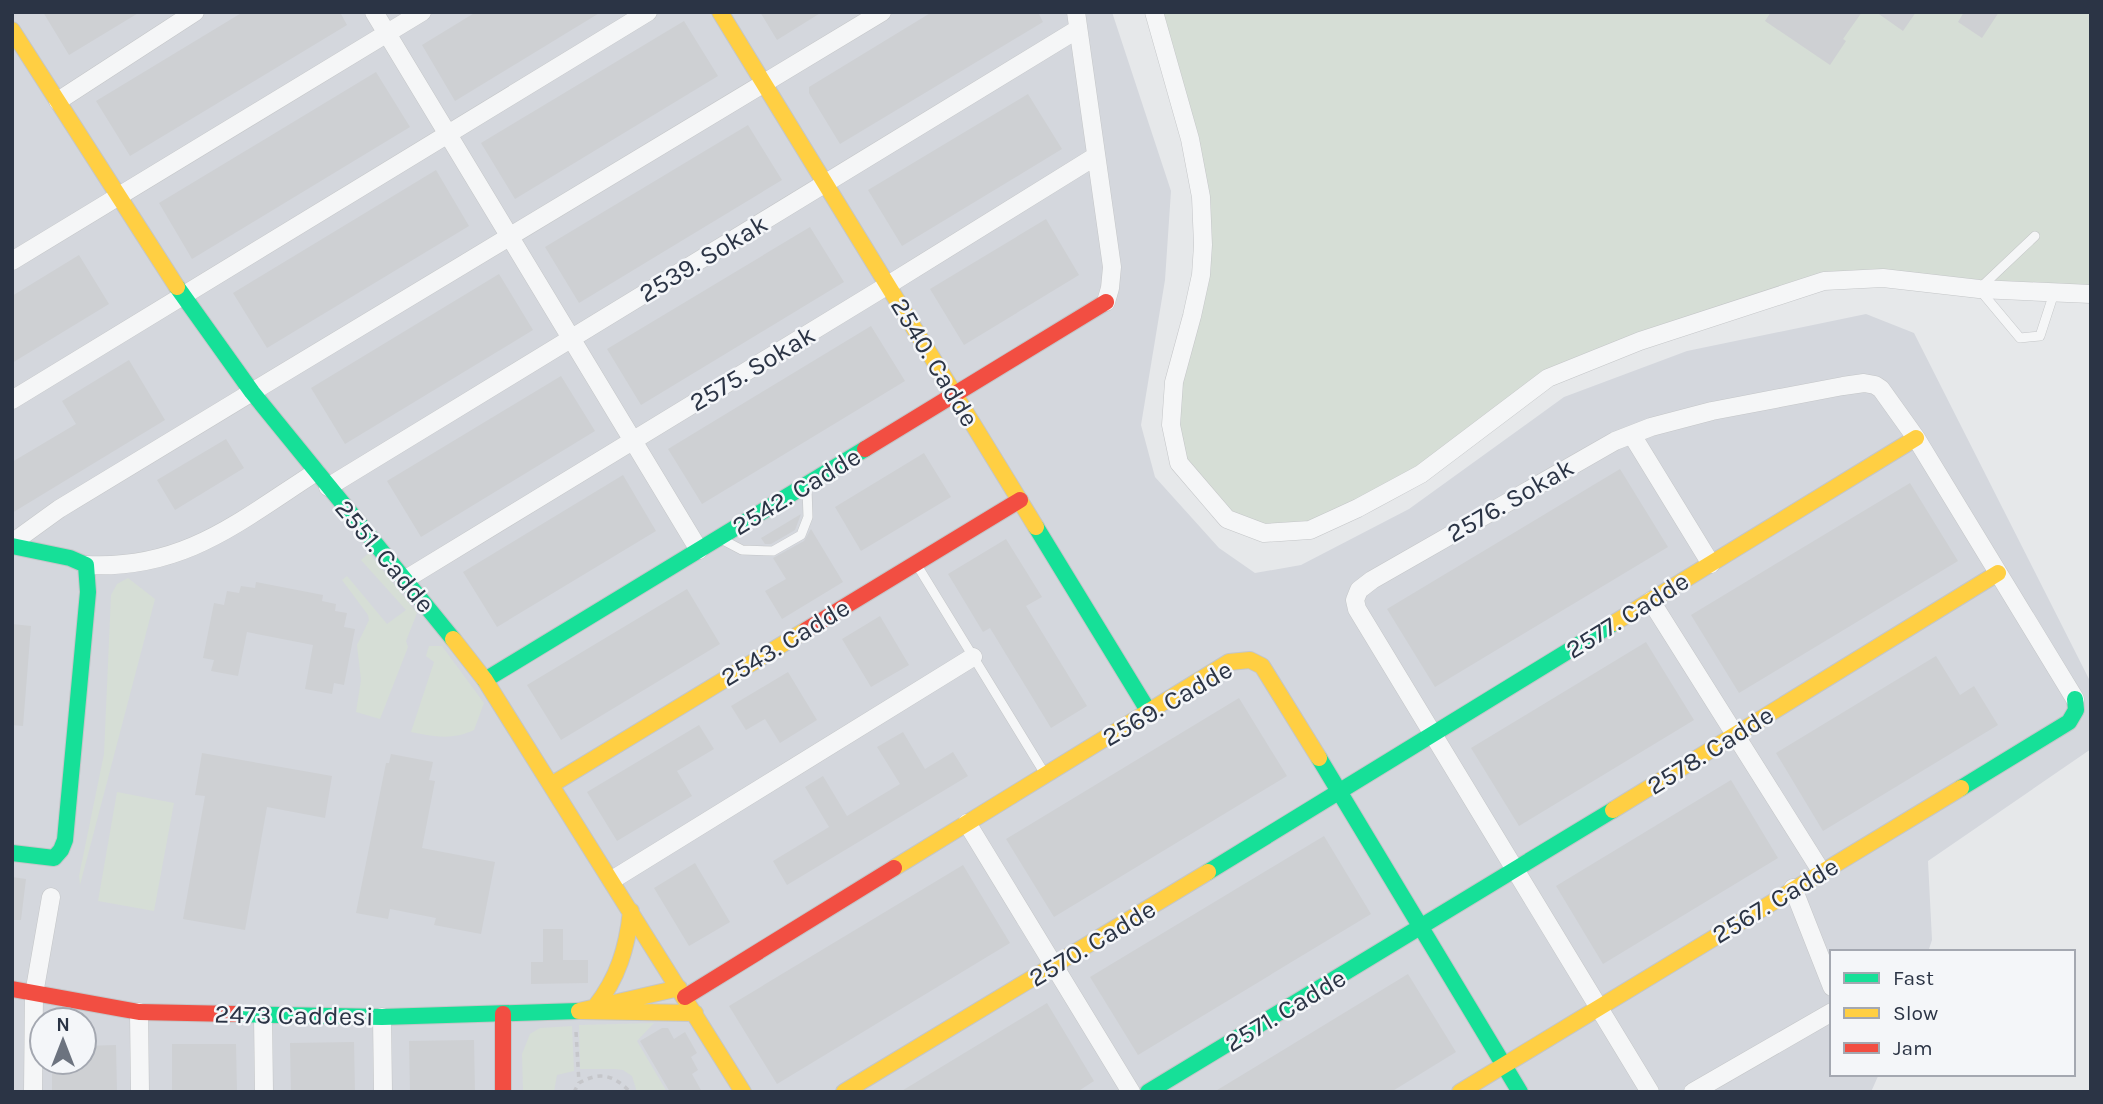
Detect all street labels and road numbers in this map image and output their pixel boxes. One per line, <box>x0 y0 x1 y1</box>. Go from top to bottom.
street label: 2539. Sokak <box>633 208 773 309</box>
street label: 2540. Cadde <box>884 292 985 432</box>
street label: 2575. Sokak <box>684 319 821 418</box>
street label: 2542. Cadde <box>726 441 866 542</box>
street label: 2576. Sokak <box>1441 452 1579 549</box>
street label: 2551. Cadde <box>328 493 441 619</box>
street label: 2577. Cadde <box>1560 565 1695 666</box>
street label: 2543. Cadde <box>715 592 855 693</box>
street label: 2569. Cadde <box>1097 654 1238 753</box>
street label: 2578. Cadde <box>1641 699 1779 801</box>
street label: 2567. Cadde <box>1706 851 1844 950</box>
street label: 2570. Cadde <box>1023 893 1161 993</box>
street label: 2571. Cadde <box>1219 962 1351 1059</box>
street label: 2473 Caddesi <box>214 999 374 1032</box>

